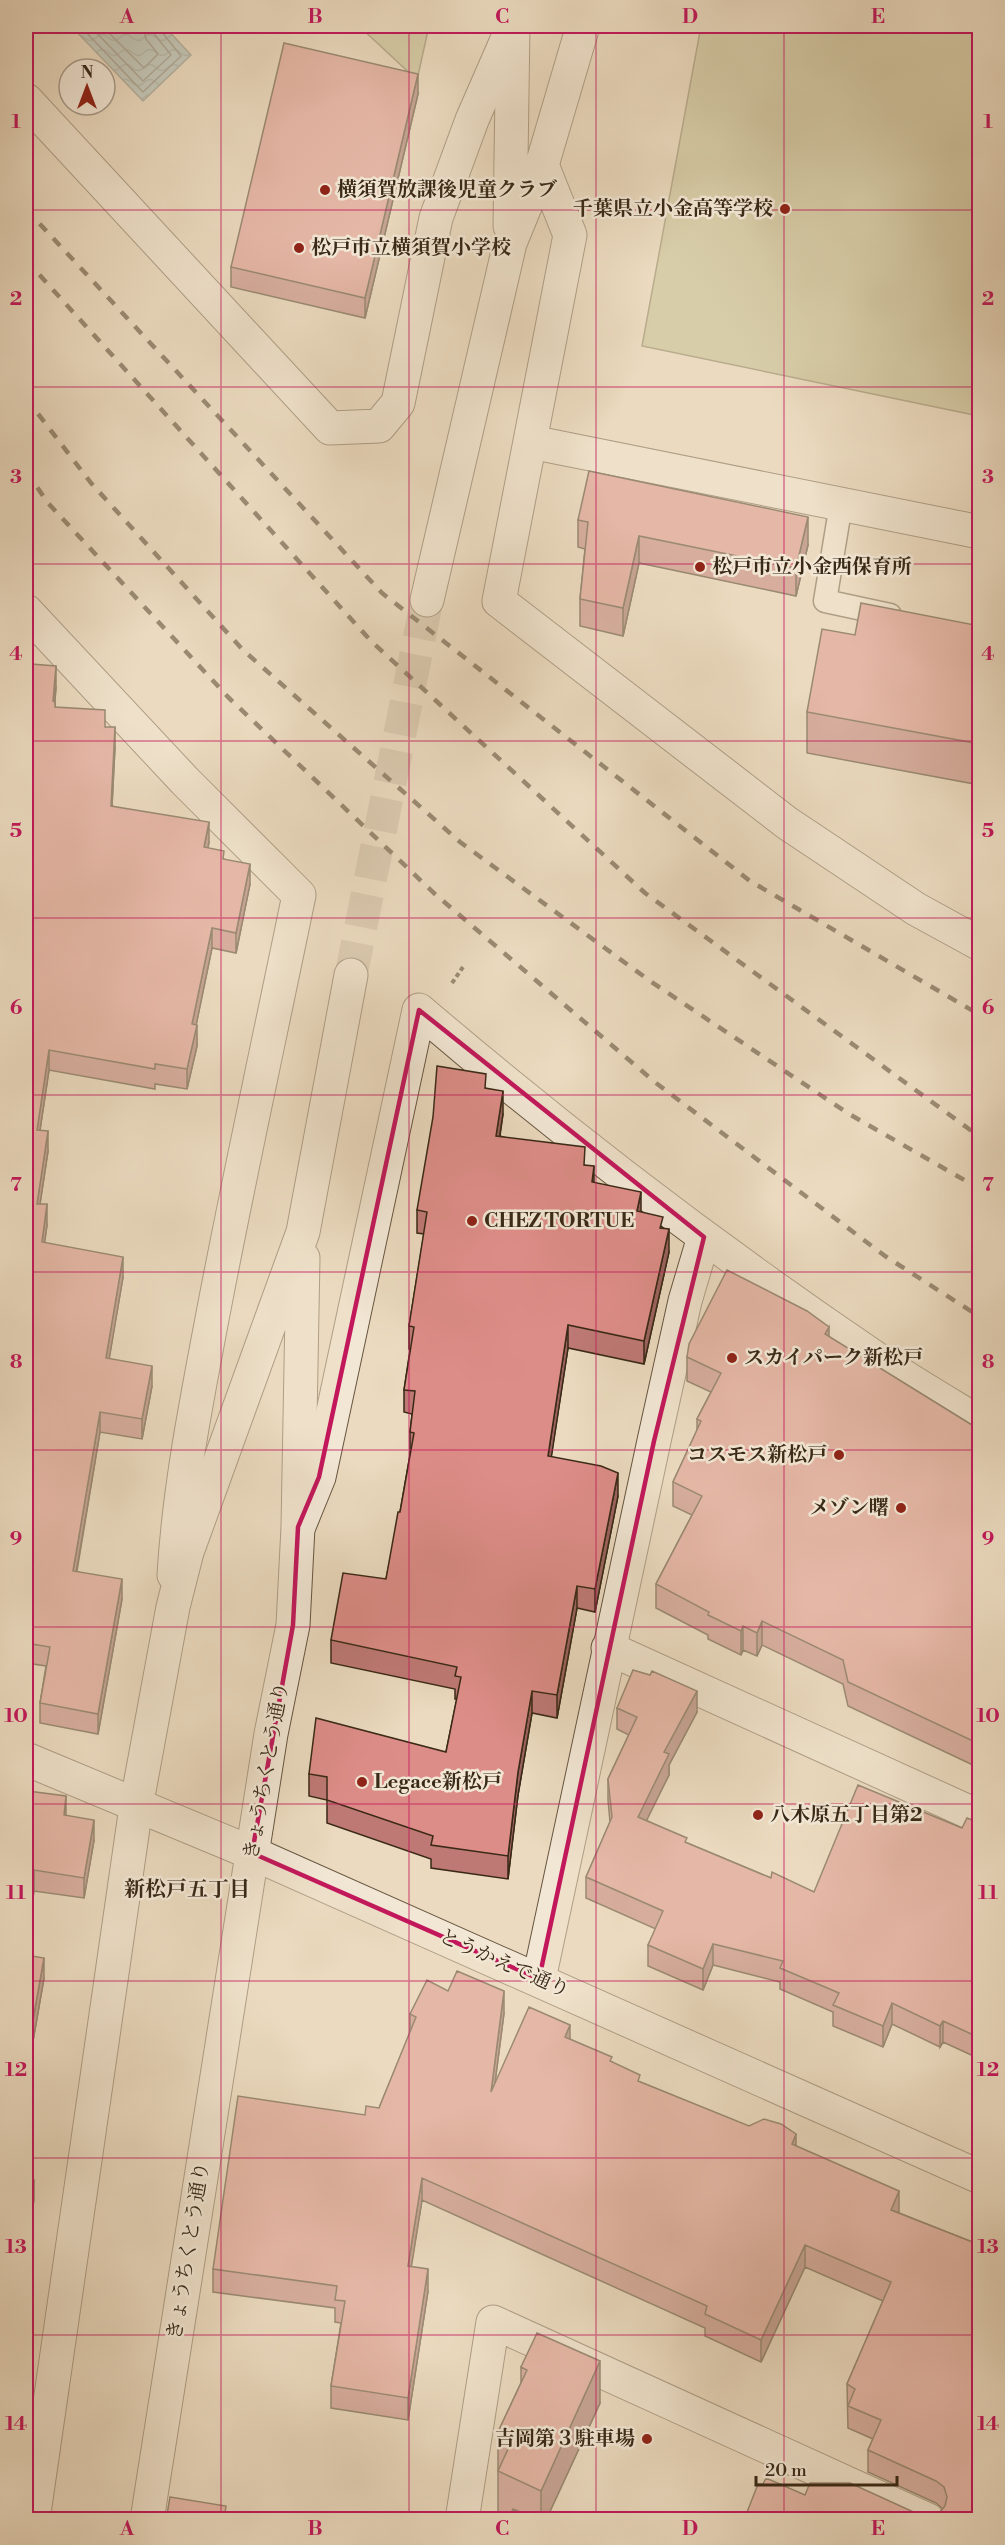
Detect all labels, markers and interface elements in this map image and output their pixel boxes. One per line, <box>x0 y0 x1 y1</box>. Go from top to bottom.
text: A <box>119 5 135 30</box>
text: B <box>307 5 323 30</box>
text: C <box>495 5 509 30</box>
text: D <box>682 5 698 30</box>
text: E <box>871 5 885 30</box>
north arrow <box>57 57 117 117</box>
text: N <box>81 63 94 83</box>
text: 1 <box>11 110 21 135</box>
text: 1 <box>983 110 993 135</box>
place label: 横須賀放課後児童クラブ <box>337 178 557 203</box>
marker: 横須賀放課後児童クラブ <box>318 183 332 197</box>
place label: 千葉県立小金高等学校 <box>573 197 773 222</box>
marker: 千葉県立小金高等学校 <box>778 202 792 216</box>
place label: 松戸市立横須賀小学校 <box>311 236 511 261</box>
marker: 松戸市立横須賀小学校 <box>292 241 306 255</box>
text: 2 <box>10 287 22 312</box>
text: 2 <box>982 287 994 312</box>
text: 3 <box>10 465 22 490</box>
text: 3 <box>982 465 994 490</box>
place label: 松戸市立小金西保育所 <box>712 555 912 580</box>
marker: 松戸市立小金西保育所 <box>693 560 707 574</box>
text: 4 <box>9 642 23 667</box>
text: 4 <box>981 642 995 667</box>
text: 5 <box>10 819 22 844</box>
text: 5 <box>982 819 994 844</box>
text: 6 <box>10 996 23 1021</box>
text: 6 <box>982 996 995 1021</box>
text: 7 <box>10 1173 22 1198</box>
text: 7 <box>982 1173 994 1198</box>
place label: CHEZ TORTUE <box>484 1209 634 1234</box>
marker: CHEZ TORTUE <box>465 1214 479 1228</box>
place label: スカイパーク新松戸 <box>744 1346 923 1371</box>
text: 8 <box>10 1350 23 1375</box>
text: 8 <box>982 1350 995 1375</box>
marker: スカイパーク新松戸 <box>725 1351 739 1365</box>
place label: コスモス新松戸 <box>687 1443 827 1468</box>
marker: コスモス新松戸 <box>832 1448 846 1462</box>
place label: メゾン曙 <box>810 1496 889 1521</box>
marker: メゾン曙 <box>894 1501 908 1515</box>
text: 9 <box>10 1527 22 1552</box>
text: 9 <box>982 1527 994 1552</box>
street label: きょうちくとう通り <box>239 1680 295 1862</box>
text: 10 <box>4 1704 28 1729</box>
text: 10 <box>976 1704 1000 1729</box>
place label: Legace新松戸 <box>374 1770 502 1795</box>
marker: Legace新松戸 <box>355 1775 369 1789</box>
place label: 八木原五丁目第2 <box>770 1803 923 1828</box>
marker: 八木原五丁目第2 <box>751 1808 765 1822</box>
district label: 新松戸五丁目 <box>124 1877 250 1903</box>
text: 11 <box>6 1881 26 1906</box>
text: 11 <box>978 1881 998 1906</box>
street label: とうかえで通り <box>435 1924 573 2004</box>
text: 12 <box>5 2058 27 2083</box>
text: 12 <box>977 2058 999 2083</box>
street label: きょうちくとう通り <box>163 2160 215 2342</box>
text: 13 <box>5 2235 27 2260</box>
text: 13 <box>977 2235 999 2260</box>
text: 14 <box>5 2412 27 2437</box>
text: 14 <box>977 2412 999 2437</box>
place label: 吉岡第３駐車場 <box>495 2427 635 2452</box>
marker: 吉岡第３駐車場 <box>640 2432 654 2446</box>
scale bar <box>756 2449 897 2487</box>
text: 20 m <box>765 2459 807 2482</box>
text: A <box>119 2517 135 2542</box>
text: B <box>307 2517 323 2542</box>
text: C <box>495 2517 509 2542</box>
text: D <box>682 2517 698 2542</box>
text: E <box>871 2517 885 2542</box>

